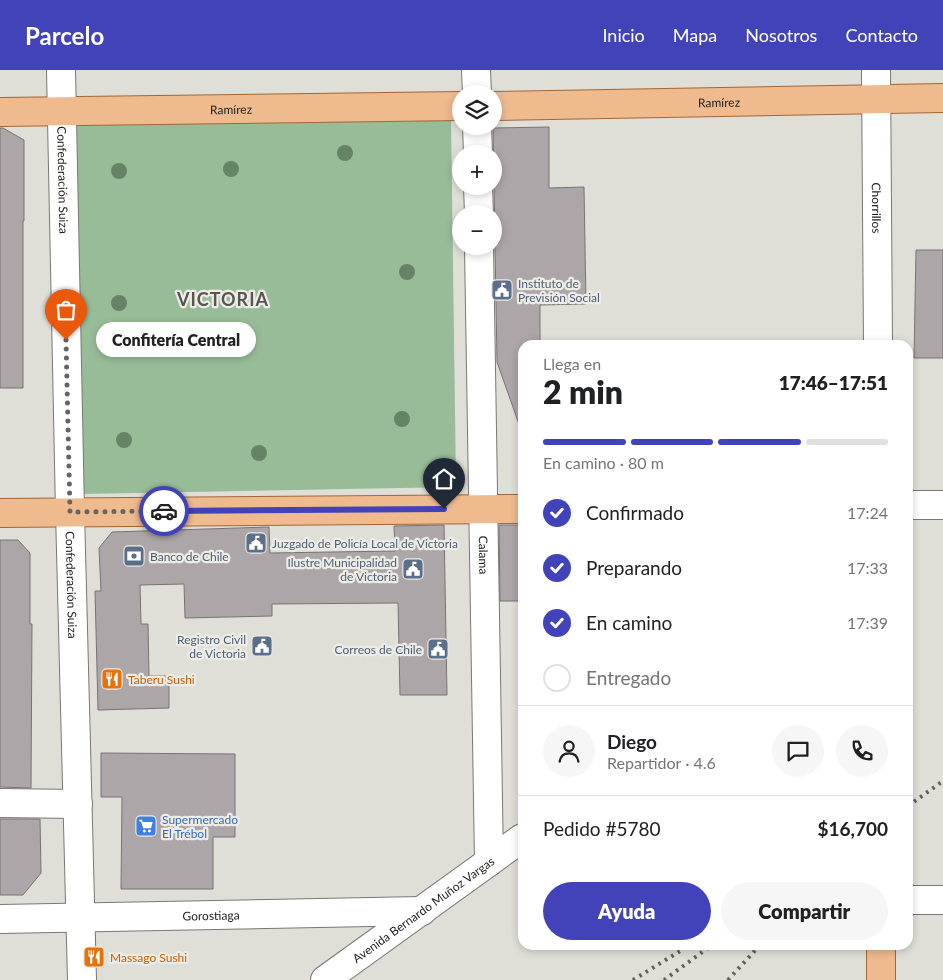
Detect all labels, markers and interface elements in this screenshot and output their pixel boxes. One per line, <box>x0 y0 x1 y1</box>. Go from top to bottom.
text: Parcelo <box>25 21 104 50</box>
text: Inicio <box>602 24 645 46</box>
text: Mapa <box>673 24 717 46</box>
text: Nosotros <box>745 24 817 46</box>
text: Contacto <box>845 24 918 46</box>
map controls <box>452 85 502 255</box>
button: layers <box>452 85 502 135</box>
street label: Ramírez <box>698 94 741 110</box>
street label: Ramírez <box>210 101 253 117</box>
street label: Confederación Suiza <box>55 126 72 234</box>
button: + <box>452 145 502 195</box>
street label: Chorrillos <box>869 182 885 233</box>
button: − <box>452 205 502 255</box>
place label: Instituto de Previsión Social <box>518 276 600 305</box>
public building icon: Instituto de Previsión Social <box>490 278 514 302</box>
district label: VICTORIA <box>176 288 269 310</box>
pin <box>45 289 87 340</box>
icon: bag <box>52 296 80 324</box>
callout: Confitería Central <box>96 322 256 358</box>
text: Confitería Central <box>112 330 240 349</box>
text: Llega en <box>543 354 601 373</box>
text: 17:46–17:51 <box>779 371 888 394</box>
text: 2 min <box>543 372 623 411</box>
text: En camino · 80 m <box>543 453 664 472</box>
pin <box>423 458 465 509</box>
icon: home <box>430 465 458 493</box>
courier <box>139 486 189 536</box>
icon: car <box>150 497 178 525</box>
icon: check <box>543 499 571 527</box>
text: Confirmado <box>586 501 684 524</box>
text: 17:24 <box>847 503 888 522</box>
street label: Confederación Suiza <box>63 531 81 639</box>
public building icon: Juzgado de Policía Local de Victoria <box>244 531 268 555</box>
place label: Juzgado de Policía Local de Victoria <box>272 536 458 551</box>
street label: Calama <box>476 536 492 574</box>
bank icon: Banco de Chile <box>122 544 146 568</box>
place label: Banco de Chile <box>150 549 229 564</box>
icon: check <box>543 554 571 582</box>
place label: Ilustre Municipalidad de Victoria <box>287 555 397 584</box>
text: Preparando <box>586 556 682 579</box>
public building icon: Ilustre Municipalidad de Victoria <box>401 557 425 581</box>
text: 17:33 <box>847 558 888 577</box>
icon: check <box>543 609 571 637</box>
text: En camino <box>586 611 672 634</box>
text: 17:39 <box>847 613 888 632</box>
place label: Registro Civil de Victoria <box>177 632 246 661</box>
public building icon: Registro Civil de Victoria <box>250 634 274 658</box>
public building icon: Correos de Chile <box>426 637 450 661</box>
place label: Correos de Chile <box>335 642 422 657</box>
text: Entregado <box>586 666 671 689</box>
restaurant icon: Taberu Sushi <box>100 667 124 691</box>
place label: Taberu Sushi <box>128 672 195 687</box>
button: person <box>543 725 595 777</box>
button: chat <box>772 725 824 777</box>
button: phone <box>836 725 888 777</box>
text: Diego <box>607 730 657 753</box>
text: Repartidor · 4.6 <box>607 753 716 772</box>
place label: Supermercado El Trébol <box>162 812 238 841</box>
supermarket icon: Supermercado El Trébol <box>134 814 158 838</box>
text: Pedido #5780 <box>543 817 661 840</box>
text: $16,700 <box>817 817 888 840</box>
street label: Avenida Bernardo Muñoz Vargas <box>349 853 497 965</box>
button: Ayuda <box>543 882 711 940</box>
button: Compartir <box>721 882 888 940</box>
street label: Gorostiaga <box>182 907 240 923</box>
restaurant icon: Massago Sushi <box>82 945 106 969</box>
place label: Massago Sushi <box>110 950 187 965</box>

